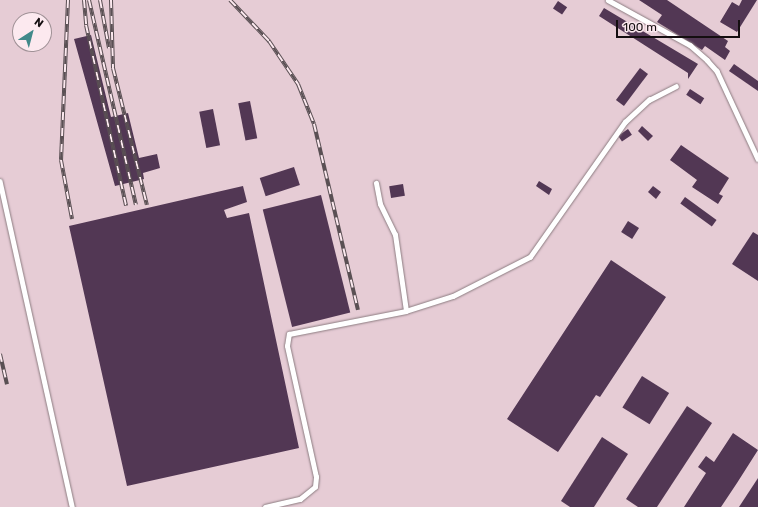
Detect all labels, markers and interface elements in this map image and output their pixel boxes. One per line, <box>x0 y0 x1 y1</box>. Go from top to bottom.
north arrow <box>12 12 52 52</box>
scale bar <box>618 12 742 38</box>
text: N <box>32 15 46 30</box>
text: 100 m <box>623 20 657 34</box>

